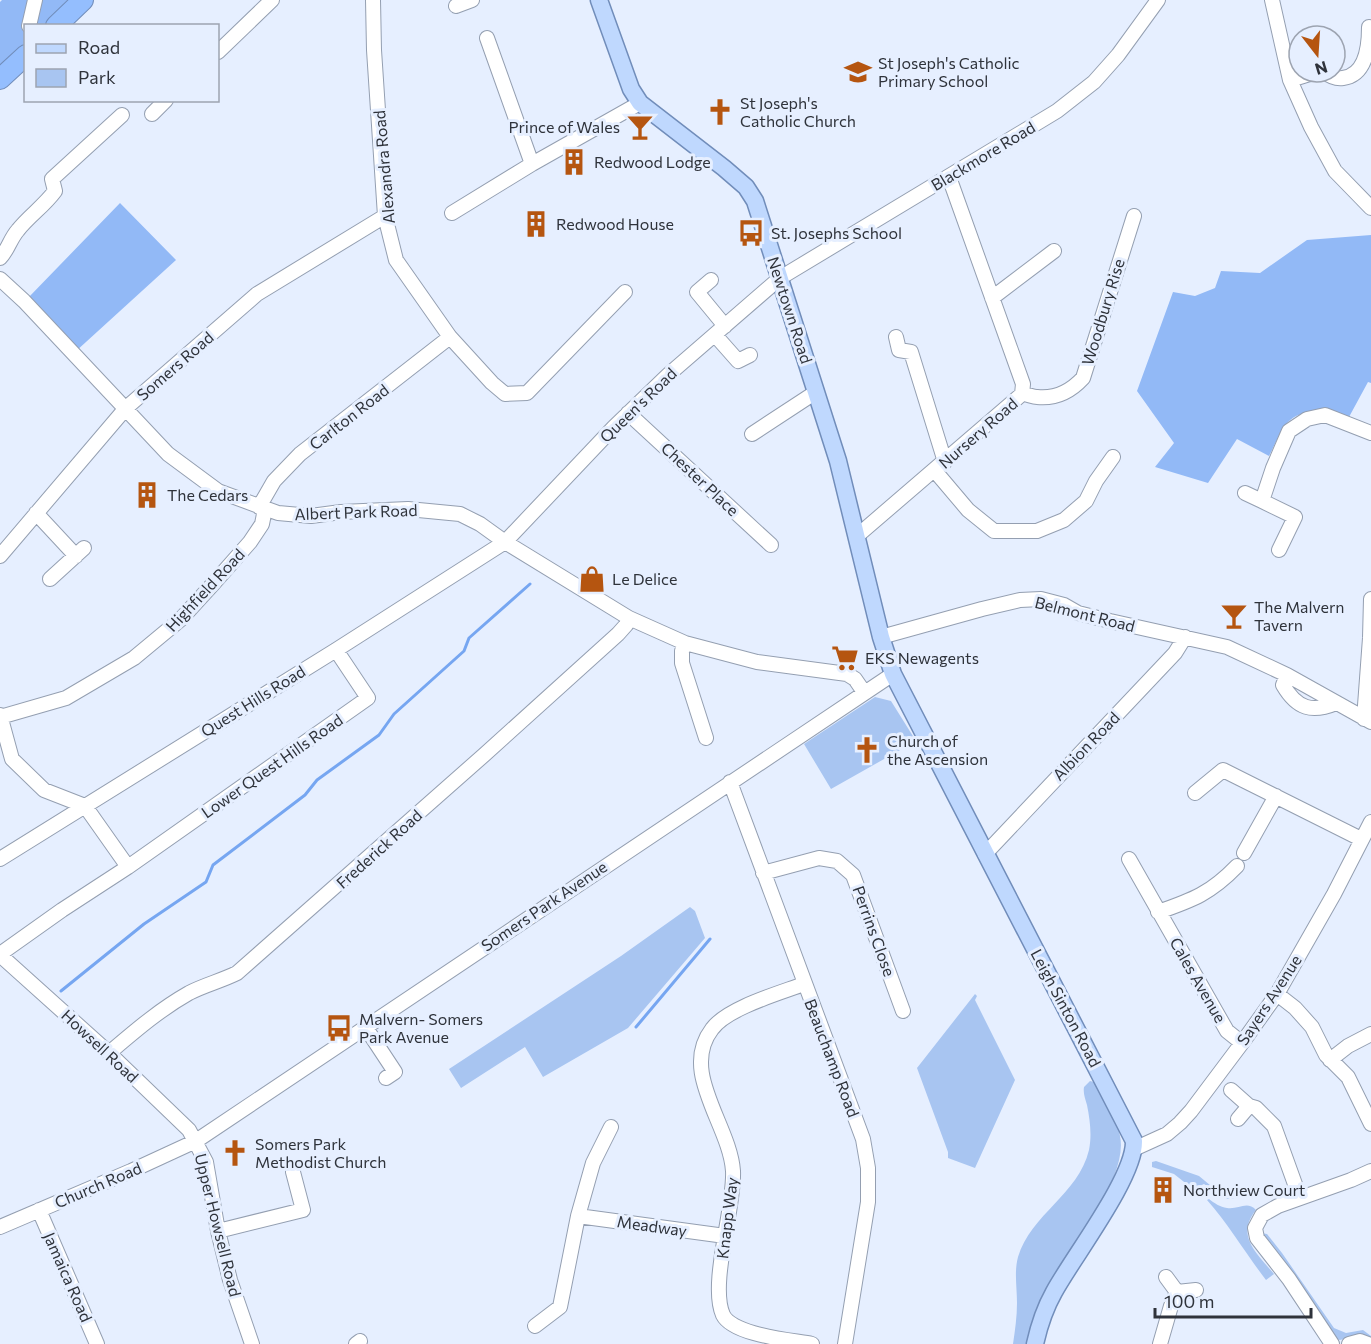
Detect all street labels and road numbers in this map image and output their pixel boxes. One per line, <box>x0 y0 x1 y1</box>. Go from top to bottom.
street label: Alexandra Road <box>369 110 398 225</box>
street label: Blackmore Road <box>927 117 1038 194</box>
street label: Newtown Road <box>764 254 817 366</box>
street label: Woodbury Rise <box>1077 256 1128 367</box>
street label: Somers Road <box>133 327 217 404</box>
street label: Queen's Road <box>595 363 680 446</box>
street label: Carlton Road <box>305 380 392 453</box>
street label: Nursery Road <box>934 393 1021 472</box>
street label: Chester Place <box>658 438 743 519</box>
street label: Albert Park Road <box>294 500 418 523</box>
street label: Highfield Road <box>161 544 248 635</box>
street label: Belmont Road <box>1033 592 1137 635</box>
street label: Quest Hills Road <box>197 661 308 740</box>
street label: Albion Road <box>1048 707 1123 784</box>
street label: Lower Quest Hills Road <box>197 710 346 822</box>
street label: Frederick Road <box>332 805 425 892</box>
street label: Somers Park Avenue <box>477 856 610 955</box>
street label: Perrins Close <box>849 883 900 979</box>
street label: Cales Avenue <box>1166 934 1231 1026</box>
street label: Leigh Sinton Road <box>1027 946 1106 1070</box>
street label: Sayers Avenue <box>1232 951 1305 1048</box>
street label: Beauchamp Road <box>801 996 864 1120</box>
street label: Howsell Road <box>58 1005 143 1086</box>
street label: Upper Howsell Road <box>192 1151 245 1298</box>
street label: Church Road <box>51 1158 144 1211</box>
street label: Knapp Way <box>712 1176 741 1260</box>
street label: Meadway <box>616 1211 688 1240</box>
street label: Jamaica Road <box>40 1229 97 1325</box>

